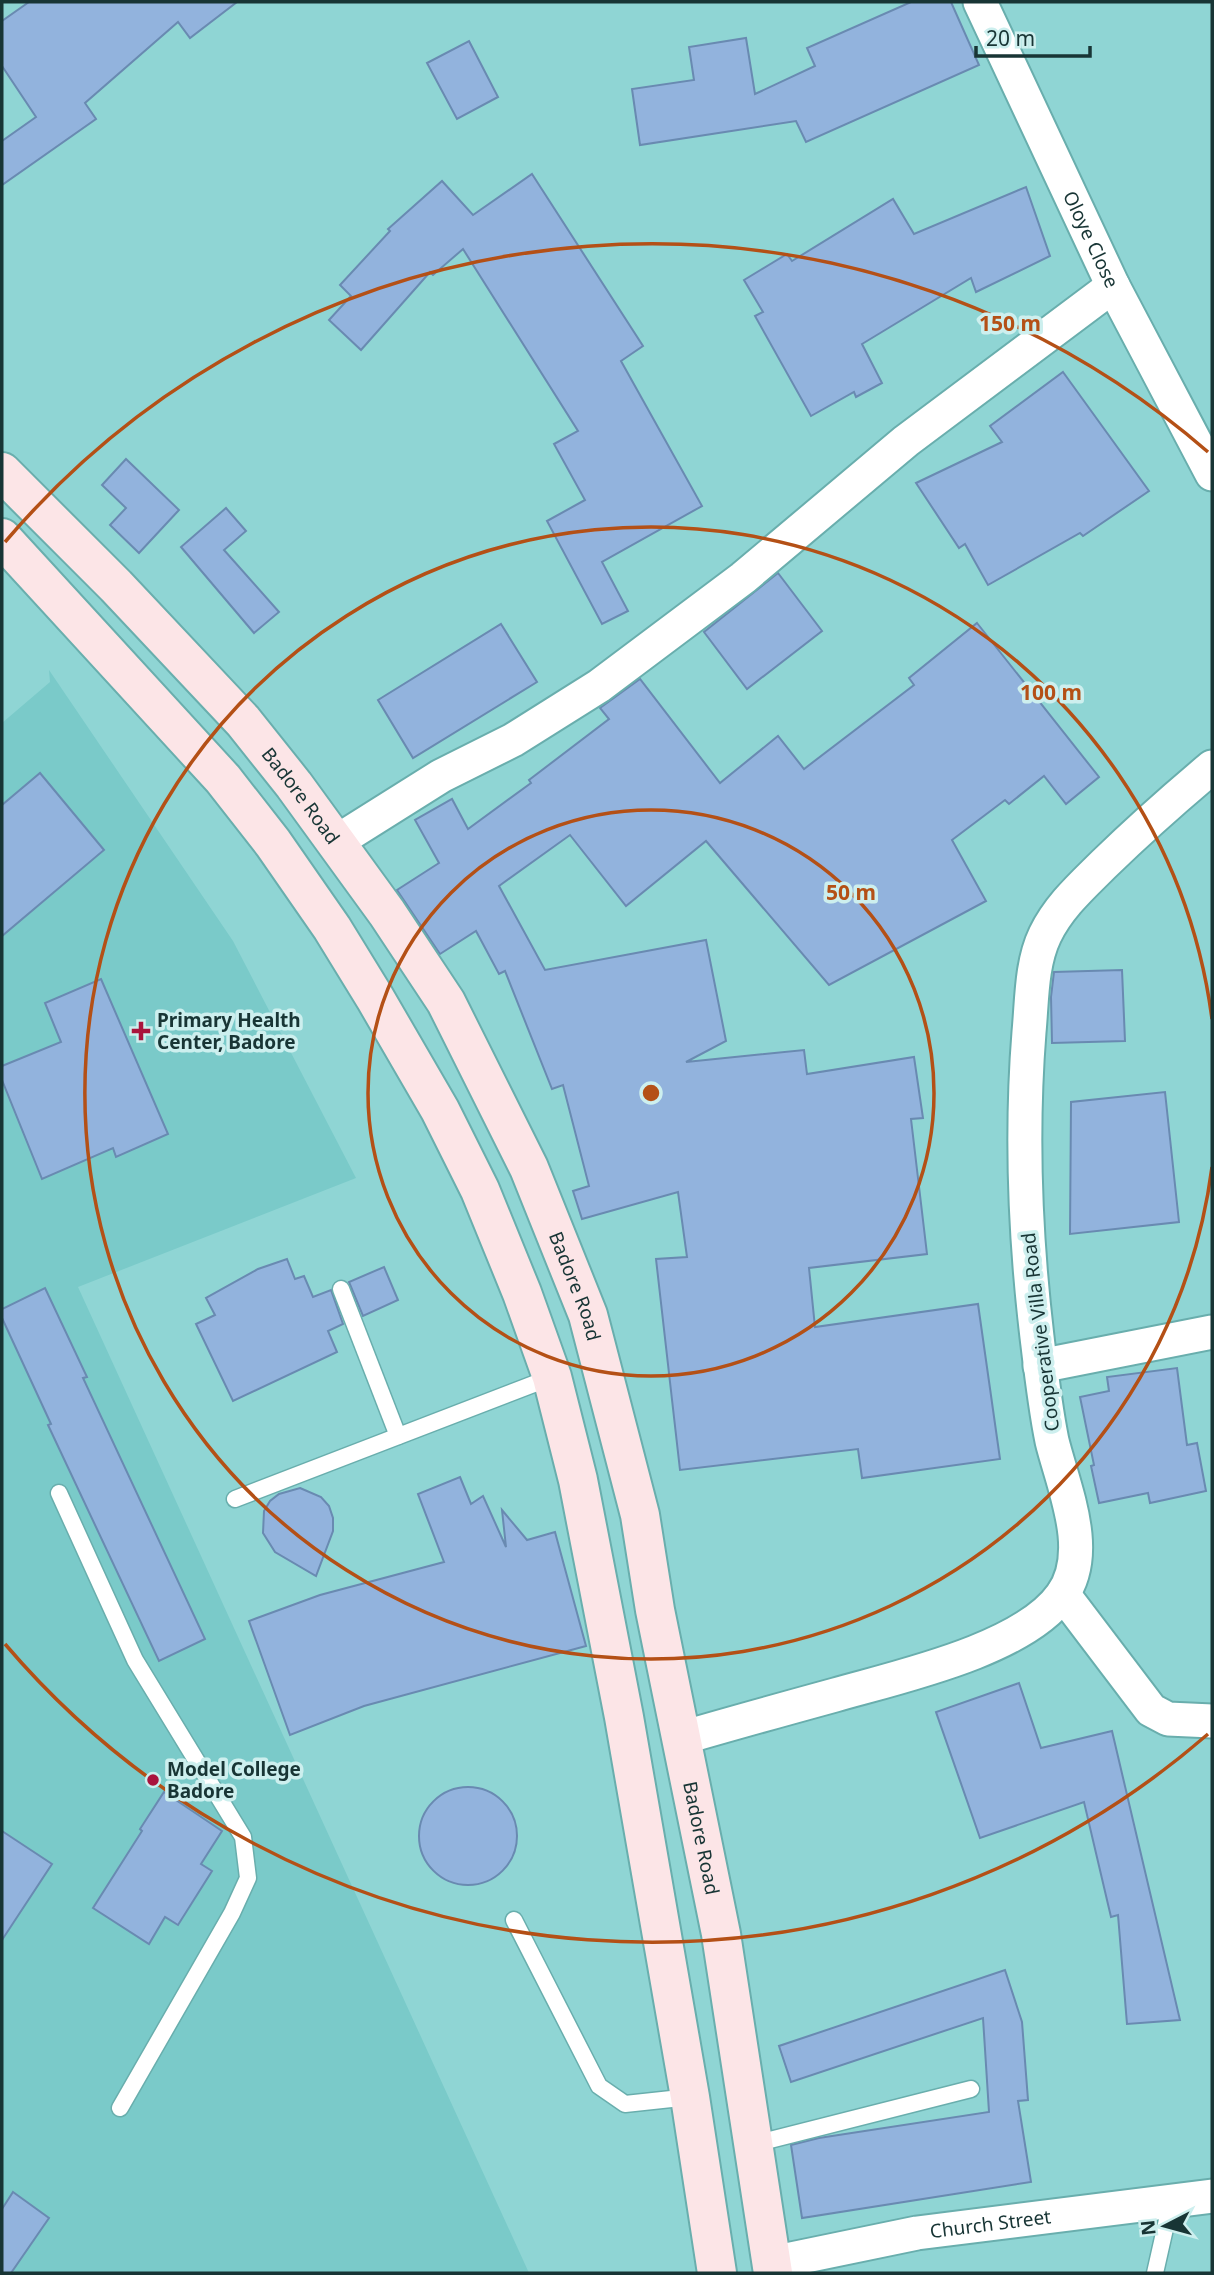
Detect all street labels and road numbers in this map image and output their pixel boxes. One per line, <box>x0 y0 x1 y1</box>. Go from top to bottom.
street label: Oloye Close <box>1057 186 1125 292</box>
street label: Badore Road <box>256 742 346 849</box>
street label: Badore Road <box>543 1228 607 1344</box>
street label: Cooperative Villa Road <box>1015 1231 1065 1433</box>
street label: Badore Road <box>677 1779 726 1897</box>
street label: Church Street <box>928 2203 1053 2244</box>

